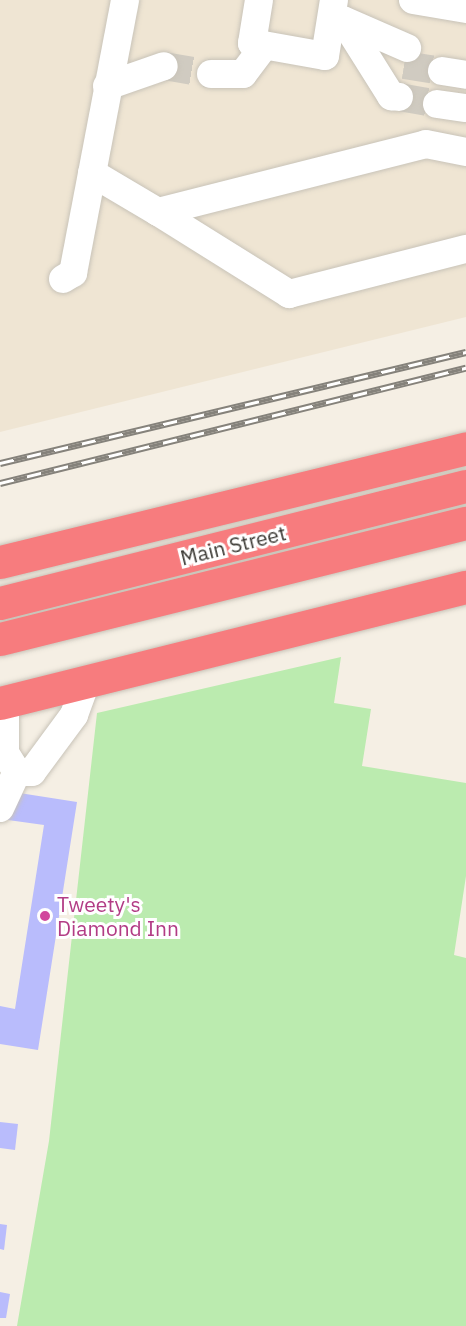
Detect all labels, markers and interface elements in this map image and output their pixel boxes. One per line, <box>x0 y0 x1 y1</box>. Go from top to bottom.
street label: Main Street <box>178 520 288 570</box>
place label: Tweety's Diamond Inn <box>57 891 179 941</box>
marker: Tweety's Diamond Inn <box>38 909 52 923</box>

